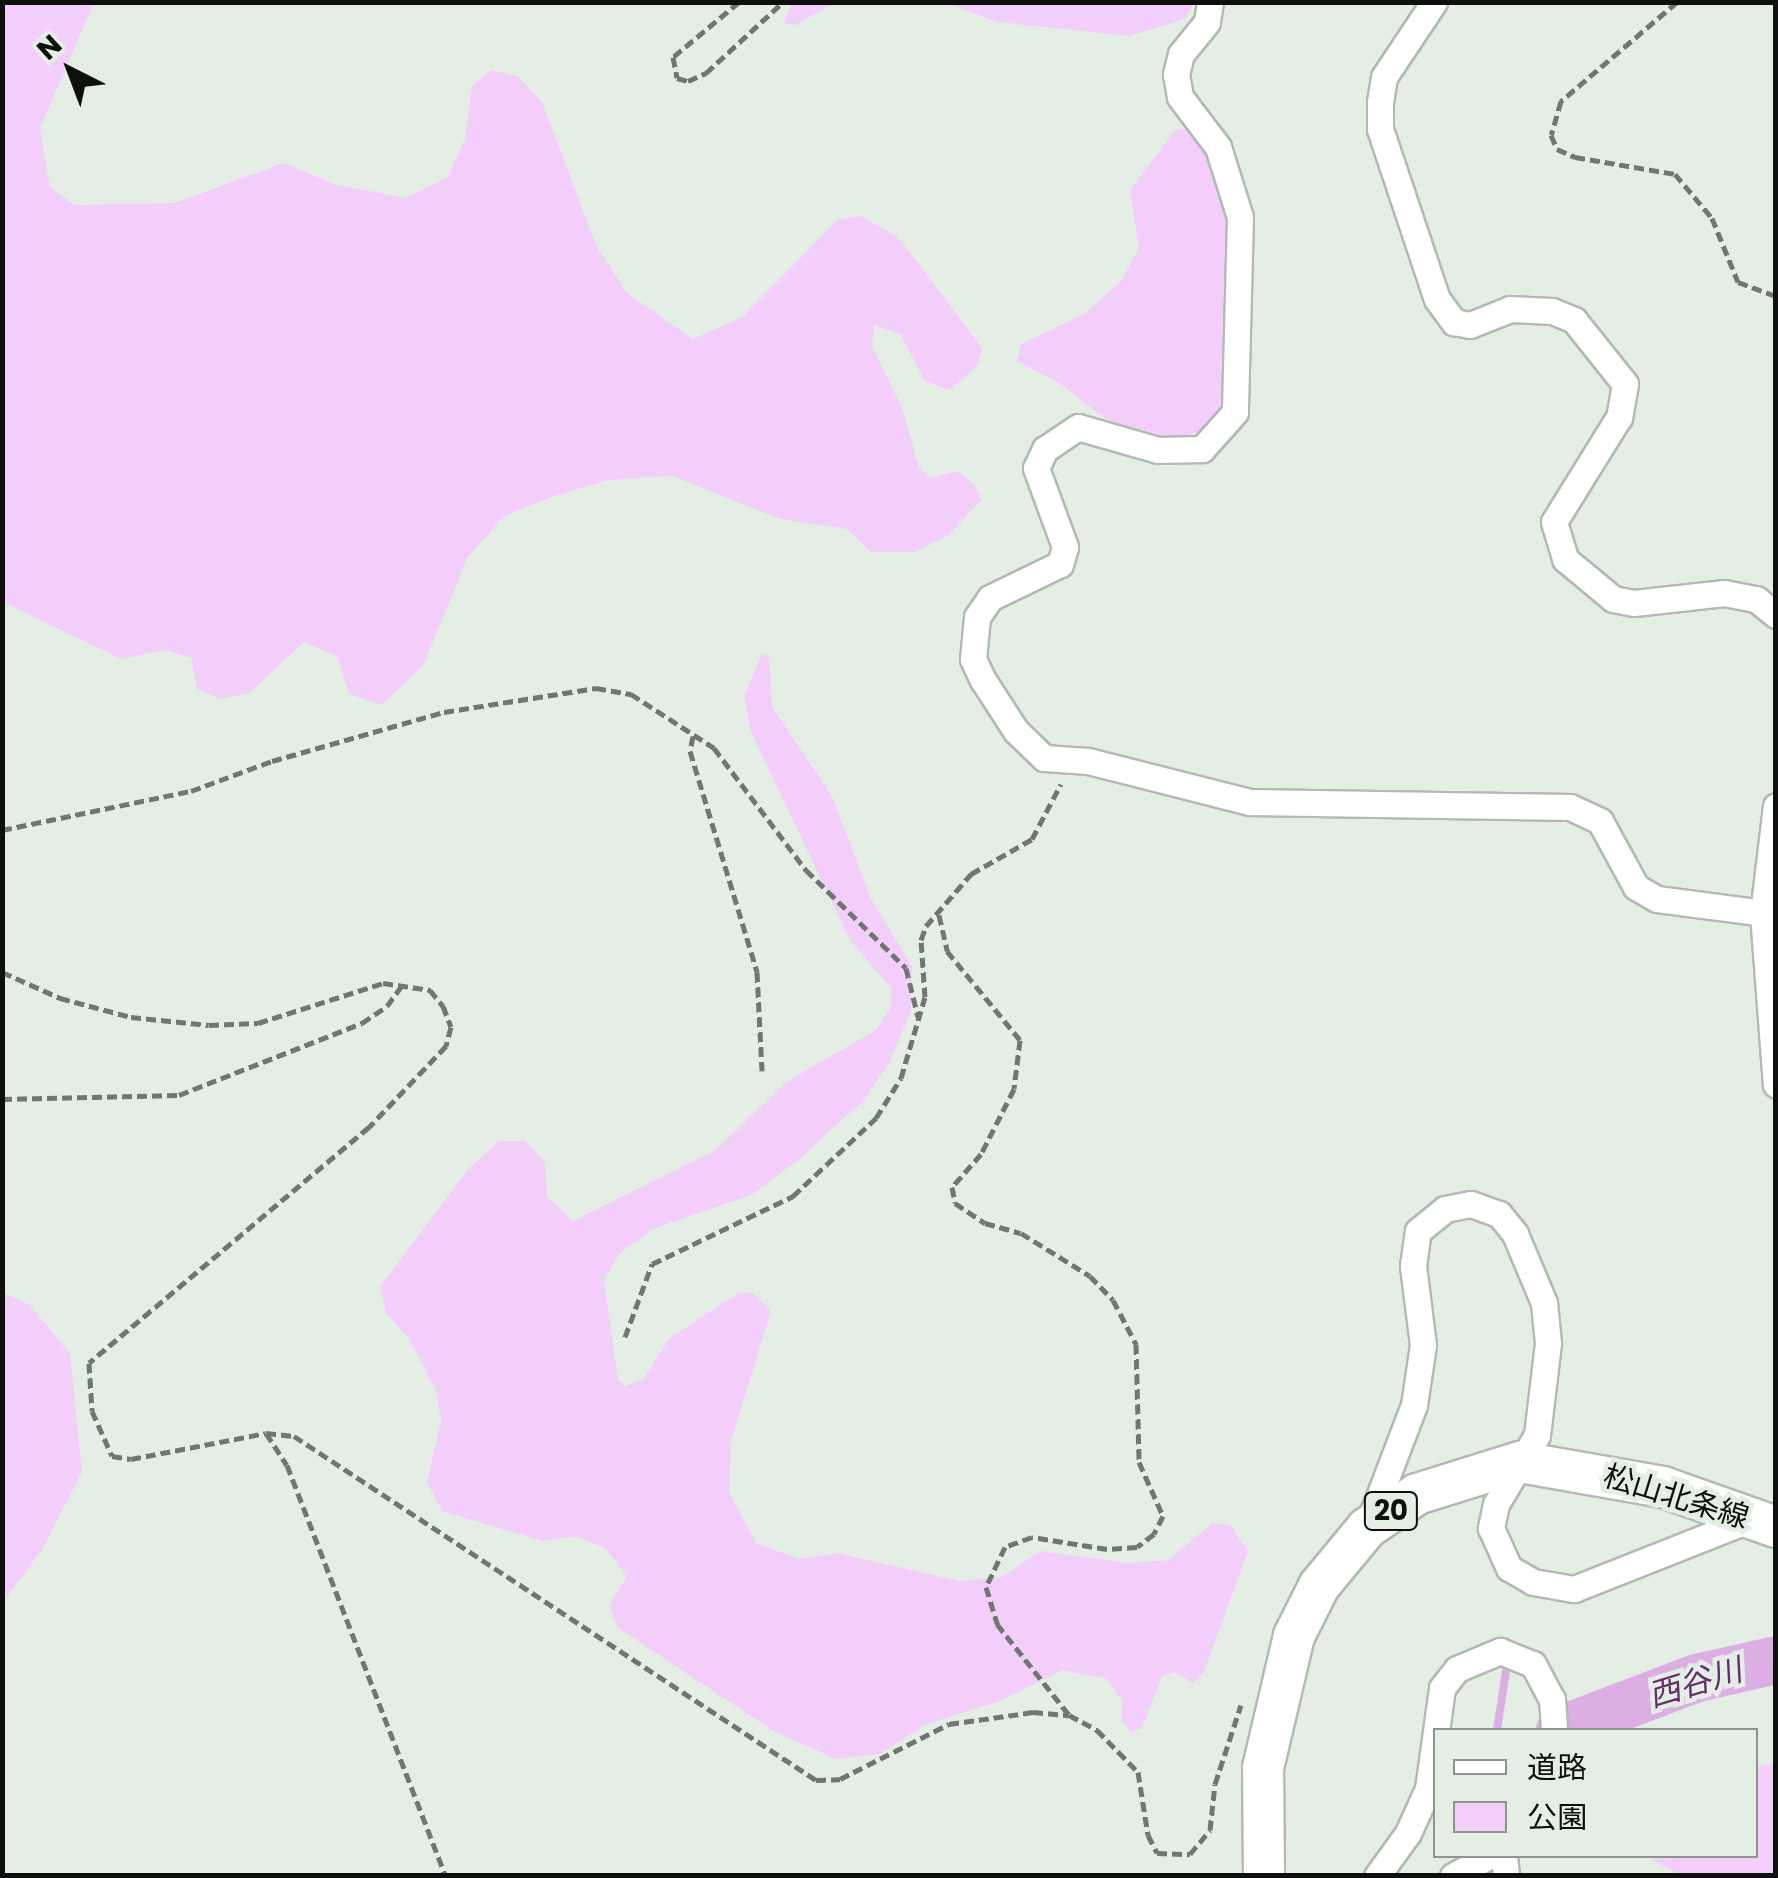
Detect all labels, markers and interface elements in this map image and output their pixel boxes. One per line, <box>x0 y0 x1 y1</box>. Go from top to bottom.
north arrow <box>20 20 120 120</box>
text: N <box>29 26 70 69</box>
street label: 松山北条線 <box>1599 1458 1753 1536</box>
road number: 20 <box>1364 1488 1418 1534</box>
water label: 西谷川 <box>1643 1651 1747 1715</box>
legend <box>1433 1728 1758 1858</box>
text: 道路 <box>1527 1746 1587 1789</box>
text: 公園 <box>1527 1796 1587 1839</box>

